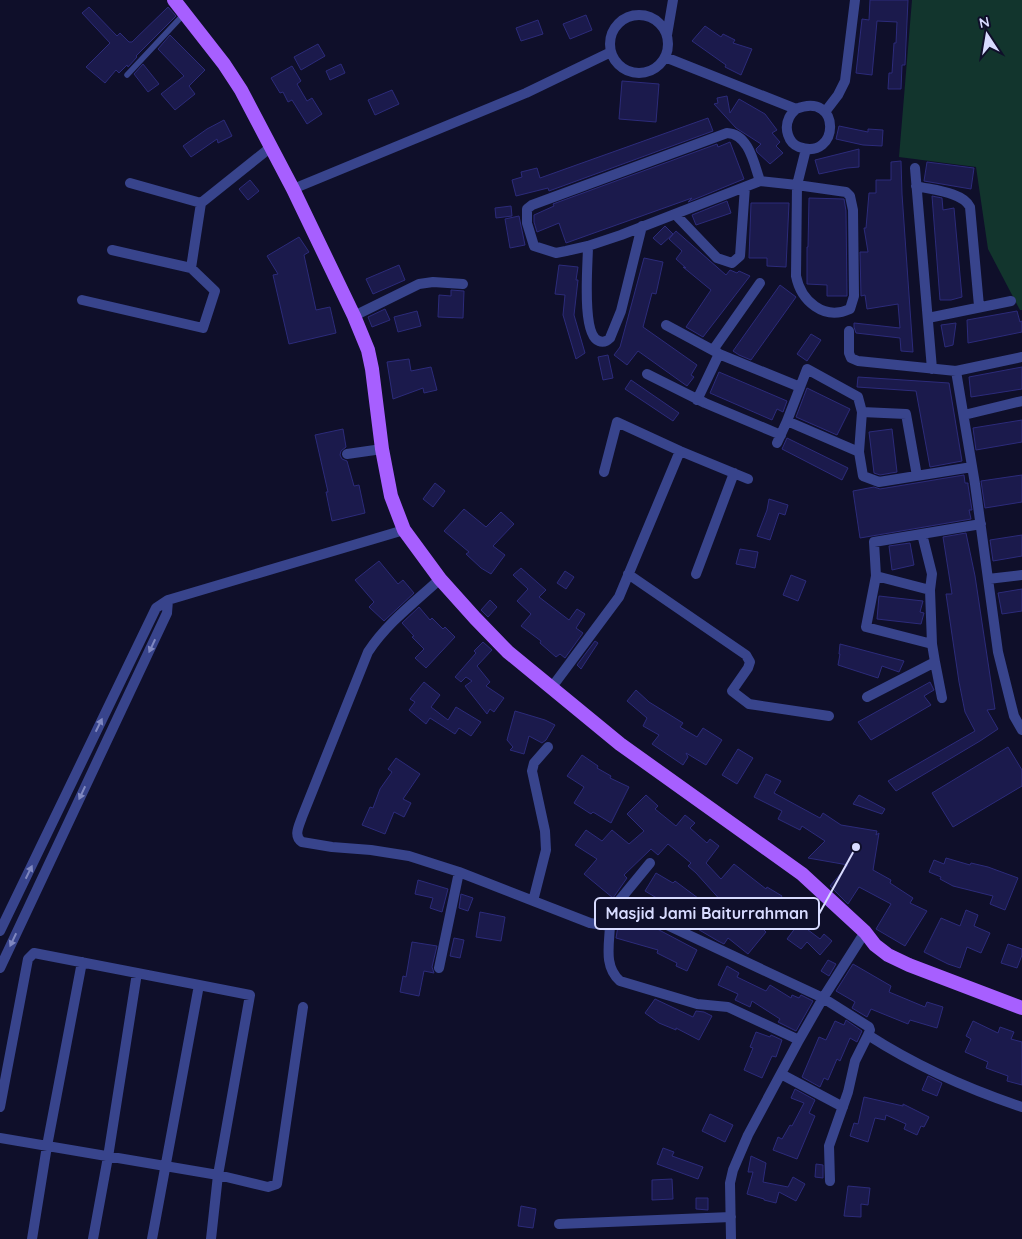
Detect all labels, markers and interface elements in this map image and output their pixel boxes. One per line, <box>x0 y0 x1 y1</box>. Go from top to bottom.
north arrow <box>962 10 1012 60</box>
text: N <box>977 12 991 32</box>
one-way arrow <box>147 638 156 653</box>
one-way arrow <box>95 718 103 732</box>
one-way arrow <box>78 785 87 800</box>
one-way arrow <box>25 865 33 879</box>
callout: Masjid Jami Baiturrahman <box>595 898 819 929</box>
text: Masjid Jami Baiturrahman <box>605 903 809 923</box>
one-way arrow <box>9 933 17 947</box>

